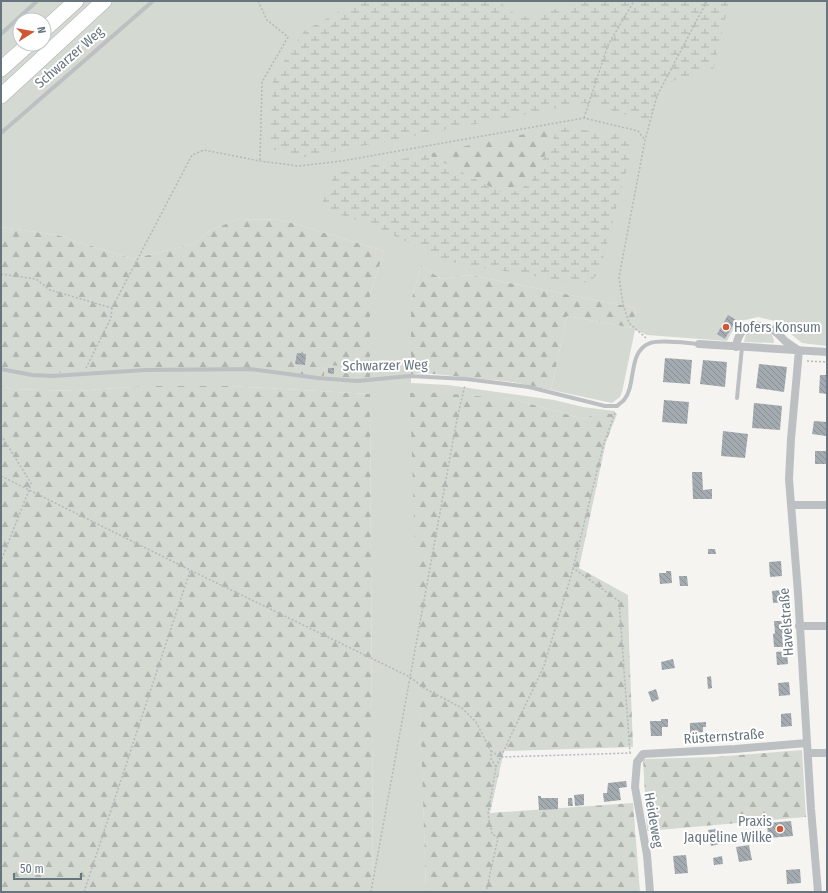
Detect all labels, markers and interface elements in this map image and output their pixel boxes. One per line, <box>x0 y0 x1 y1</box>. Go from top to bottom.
north arrow <box>12 12 52 52</box>
street label: Schwarzer Weg <box>32 23 107 92</box>
text: N <box>34 26 48 35</box>
place label: Hofers Konsum <box>734 319 821 336</box>
marker: Hofers Konsum <box>721 322 731 332</box>
street label: Schwarzer Weg <box>342 356 428 375</box>
street label: Havelstraße <box>776 587 797 657</box>
street label: Rüsternstraße <box>683 725 765 748</box>
street label: Heideweg <box>640 791 667 850</box>
place label: Praxis Jaqueline Wilke <box>684 813 772 846</box>
marker: Praxis Jaqueline Wilke <box>775 824 785 834</box>
scale bar <box>14 855 81 881</box>
text: 50 m <box>20 862 44 876</box>

